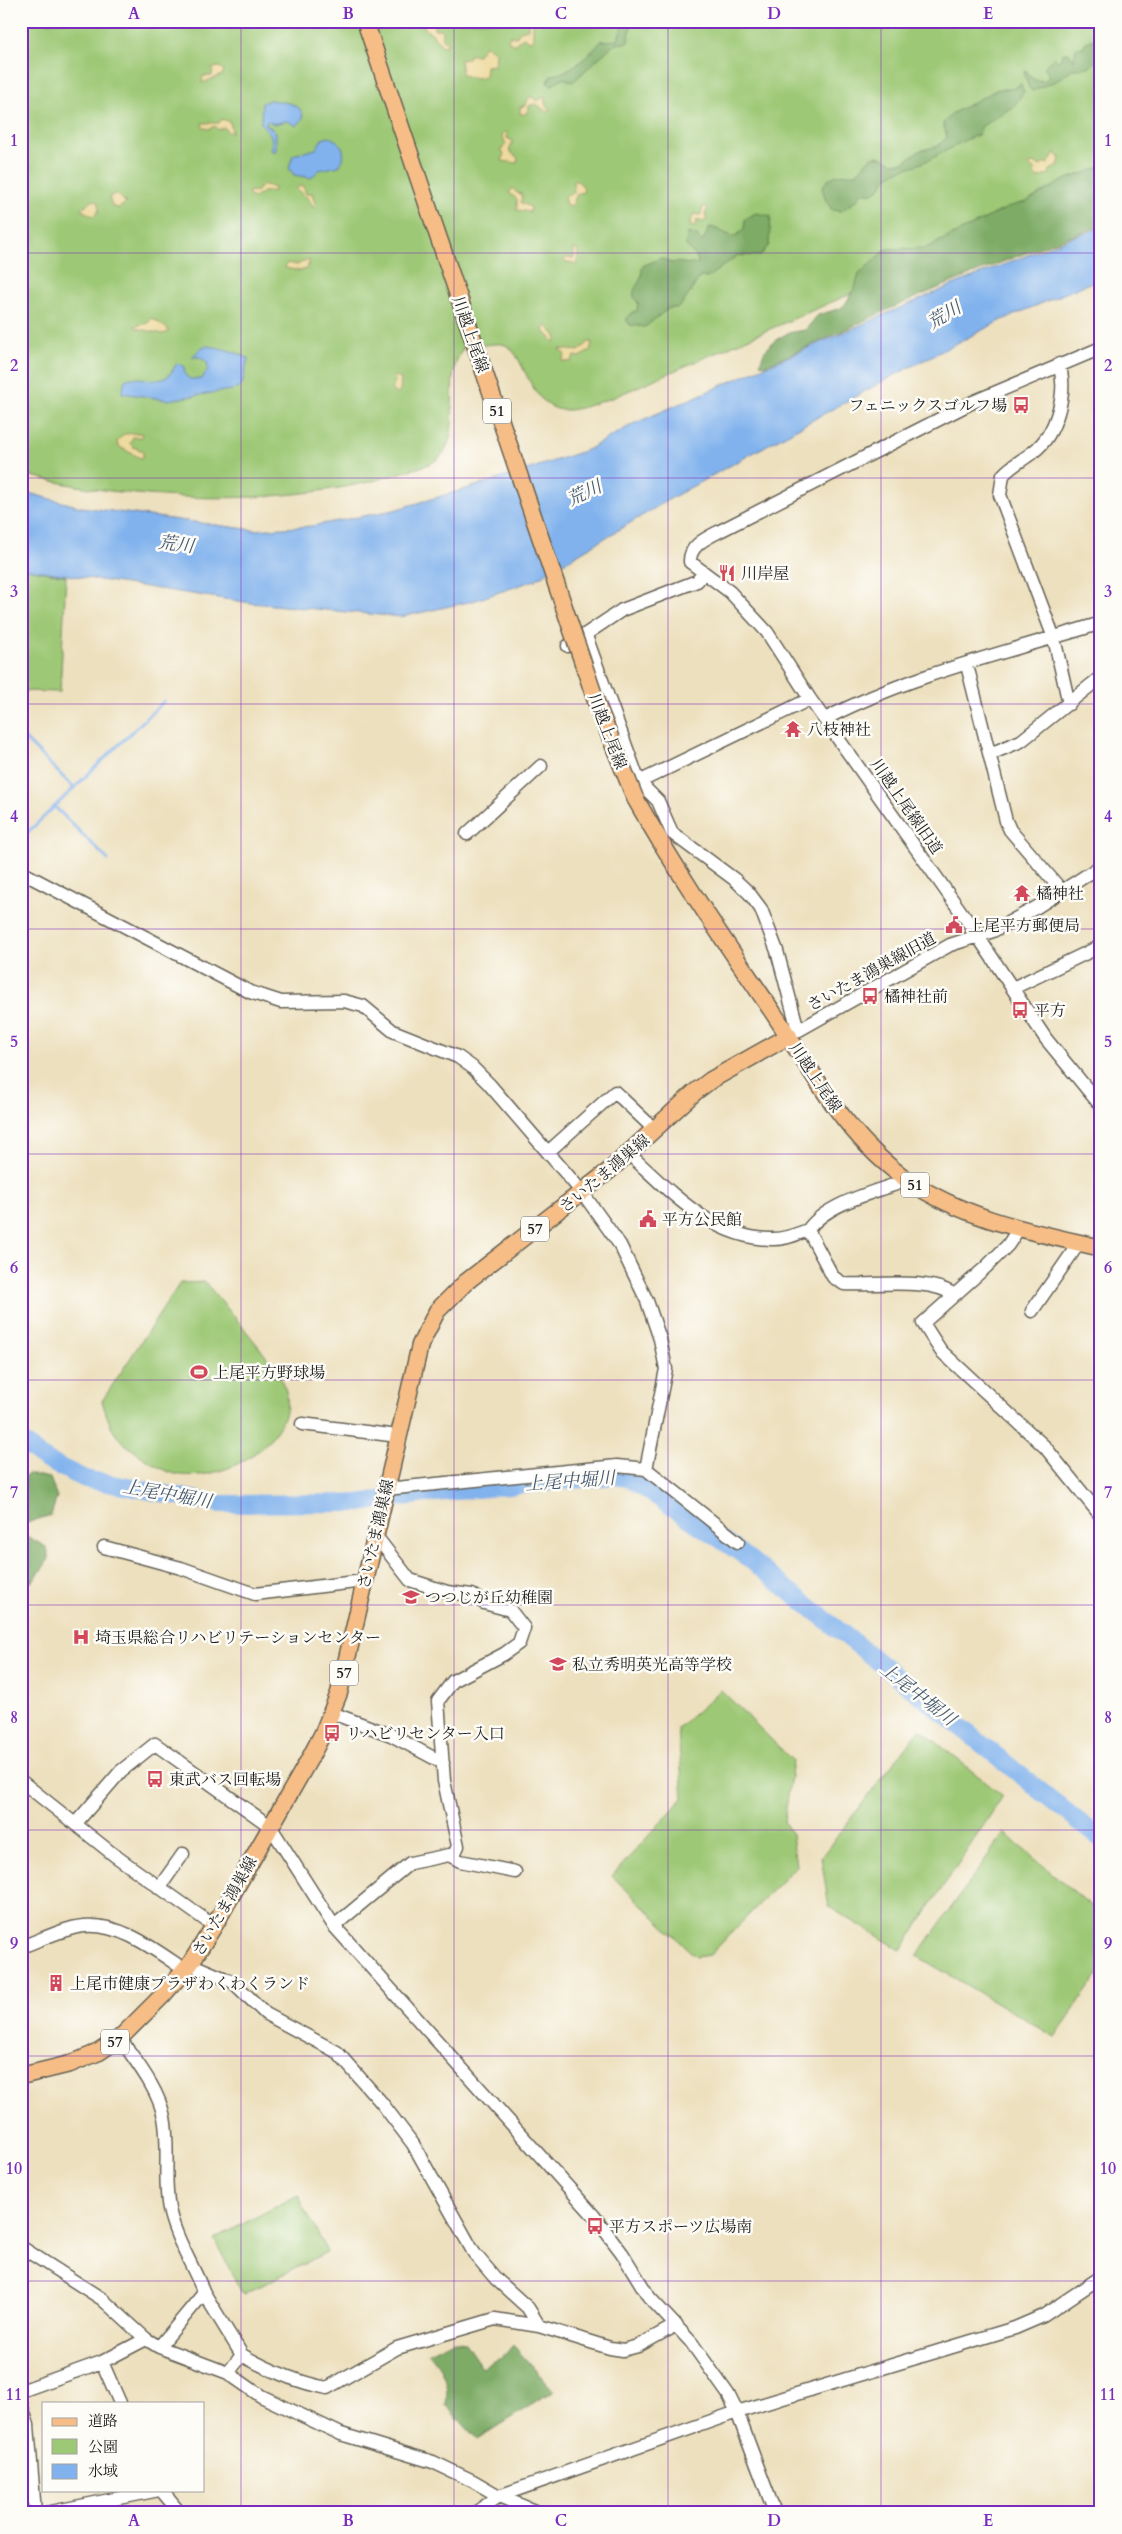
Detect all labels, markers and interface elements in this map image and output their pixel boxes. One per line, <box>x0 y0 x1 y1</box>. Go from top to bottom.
text: A <box>128 3 140 25</box>
text: B <box>342 3 354 25</box>
text: C <box>555 3 567 25</box>
text: D <box>767 3 781 25</box>
text: E <box>983 3 993 25</box>
text: 1 <box>10 130 18 152</box>
text: 1 <box>1104 130 1112 152</box>
street label: 川越上尾線 <box>447 293 493 376</box>
water label: 荒川 <box>922 294 968 335</box>
text: 2 <box>10 355 18 377</box>
text: 2 <box>1104 355 1112 377</box>
place label: フェニックスゴルフ場 <box>849 395 1007 417</box>
bus stop icon: フェニックスゴルフ場 <box>1011 395 1031 415</box>
road number: 51 <box>483 398 511 424</box>
water label: 荒川 <box>563 473 608 513</box>
water label: 荒川 <box>157 530 197 559</box>
restaurant icon: 川岸屋 <box>717 563 737 583</box>
place label: 川岸屋 <box>741 563 789 585</box>
text: 3 <box>10 581 18 603</box>
text: 3 <box>1104 581 1112 603</box>
street label: 川越上尾線 <box>582 690 632 773</box>
temple icon: 八枝神社 <box>783 719 803 739</box>
place label: 八枝神社 <box>807 719 871 741</box>
street label: 川越上尾線旧道 <box>865 754 947 859</box>
text: 4 <box>10 806 18 828</box>
text: 4 <box>1104 806 1112 828</box>
temple icon: 橘神社 <box>1012 883 1032 903</box>
place label: 橘神社 <box>1036 883 1084 905</box>
public building icon: 上尾平方郵便局 <box>944 915 964 935</box>
place label: 上尾平方郵便局 <box>968 915 1080 937</box>
street label: さいたま鴻巣線旧道 <box>803 927 940 1016</box>
bus stop icon: 橘神社前 <box>860 986 880 1006</box>
place label: 橘神社前 <box>884 986 948 1008</box>
bus stop icon: 平方 <box>1010 1000 1030 1020</box>
place label: 平方 <box>1034 1000 1066 1022</box>
text: 5 <box>10 1031 18 1053</box>
text: 5 <box>1104 1031 1112 1053</box>
street label: 川越上尾線 <box>784 1038 847 1117</box>
street label: さいたま鴻巣線 <box>555 1129 655 1218</box>
road number: 51 <box>901 1172 929 1198</box>
public building icon: 平方公民館 <box>638 1209 658 1229</box>
place label: 平方公民館 <box>662 1209 742 1231</box>
road number: 57 <box>521 1216 549 1242</box>
text: 6 <box>10 1257 18 1279</box>
text: 6 <box>1104 1257 1112 1279</box>
sports icon: 上尾平方野球場 <box>189 1362 209 1382</box>
place label: 上尾平方野球場 <box>213 1362 325 1384</box>
water label: 上尾中堀川 <box>524 1466 618 1497</box>
water label: 上尾中堀川 <box>120 1474 215 1515</box>
street label: さいたま鴻巣線 <box>353 1477 399 1591</box>
text: 7 <box>10 1482 18 1504</box>
text: 7 <box>1104 1482 1112 1504</box>
school or university icon: つつじが丘幼稚園 <box>401 1587 421 1607</box>
place label: つつじが丘幼稚園 <box>425 1587 553 1609</box>
hospital icon: 埼玉県総合リハビリテーションセンター <box>71 1627 91 1647</box>
place label: 埼玉県総合リハビリテーションセンター <box>95 1627 381 1649</box>
school or university icon: 私立秀明英光高等学校 <box>548 1654 568 1674</box>
place label: 私立秀明英光高等学校 <box>572 1654 732 1676</box>
water label: 上尾中堀川 <box>875 1657 962 1733</box>
road number: 57 <box>330 1660 358 1686</box>
text: 8 <box>10 1707 18 1729</box>
text: 8 <box>1104 1707 1112 1729</box>
bus stop icon: リハビリセンター入口 <box>322 1723 342 1743</box>
place label: リハビリセンター入口 <box>346 1723 505 1745</box>
bus stop icon: 東武バス回転場 <box>145 1769 165 1789</box>
place label: 東武バス回転場 <box>169 1769 281 1791</box>
street label: さいたま鴻巣線 <box>187 1852 262 1961</box>
text: 9 <box>10 1933 18 1955</box>
text: 9 <box>1104 1933 1112 1955</box>
building icon: 上尾市健康プラザわくわくランド <box>46 1973 66 1993</box>
place label: 上尾市健康プラザわくわくランド <box>70 1973 310 1995</box>
road number: 57 <box>101 2030 129 2054</box>
text: 10 <box>6 2158 22 2180</box>
text: 10 <box>1100 2158 1116 2180</box>
bus stop icon: 平方スポーツ広場南 <box>585 2216 605 2236</box>
place label: 平方スポーツ広場南 <box>609 2216 752 2238</box>
text: 11 <box>6 2384 22 2406</box>
text: 11 <box>1100 2384 1116 2406</box>
legend <box>42 2402 205 2492</box>
text: 道路 <box>88 2411 118 2431</box>
text: 公園 <box>88 2437 118 2457</box>
text: 水域 <box>88 2461 118 2481</box>
text: A <box>128 2510 140 2532</box>
text: B <box>342 2510 354 2532</box>
text: C <box>555 2510 567 2532</box>
text: D <box>767 2510 781 2532</box>
text: E <box>983 2510 993 2532</box>

